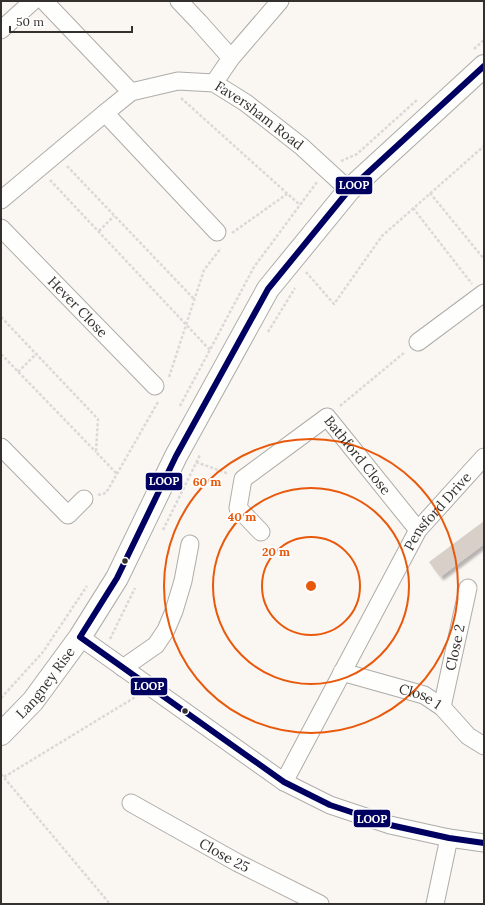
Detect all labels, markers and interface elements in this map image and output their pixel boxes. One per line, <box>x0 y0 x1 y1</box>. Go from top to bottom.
scale bar <box>10 8 132 34</box>
text: 50 m <box>16 14 44 29</box>
street label: Faversham Road <box>212 77 307 154</box>
line badge: LOOP <box>335 176 373 195</box>
text: LOOP <box>339 178 369 192</box>
street label: Hever Close <box>44 272 112 341</box>
street label: Bathford Close <box>320 412 395 499</box>
street label: Pensford Drive <box>400 468 475 554</box>
line badge: LOOP <box>145 472 183 491</box>
text: LOOP <box>149 474 179 488</box>
text: 60 m <box>193 474 221 489</box>
text: 40 m <box>228 509 256 524</box>
text: 20 m <box>262 544 290 559</box>
unlabelled marker <box>120 556 130 566</box>
centre of rings <box>304 579 318 593</box>
street label: Close 2 <box>441 622 469 672</box>
street label: Langney Rise <box>12 643 79 722</box>
line badge: LOOP <box>130 677 168 696</box>
text: LOOP <box>134 679 164 693</box>
street label: Close 1 <box>397 679 445 713</box>
unlabelled marker <box>180 706 190 716</box>
line badge: LOOP <box>353 809 391 828</box>
text: LOOP <box>357 812 387 826</box>
street label: Close 25 <box>196 834 252 876</box>

